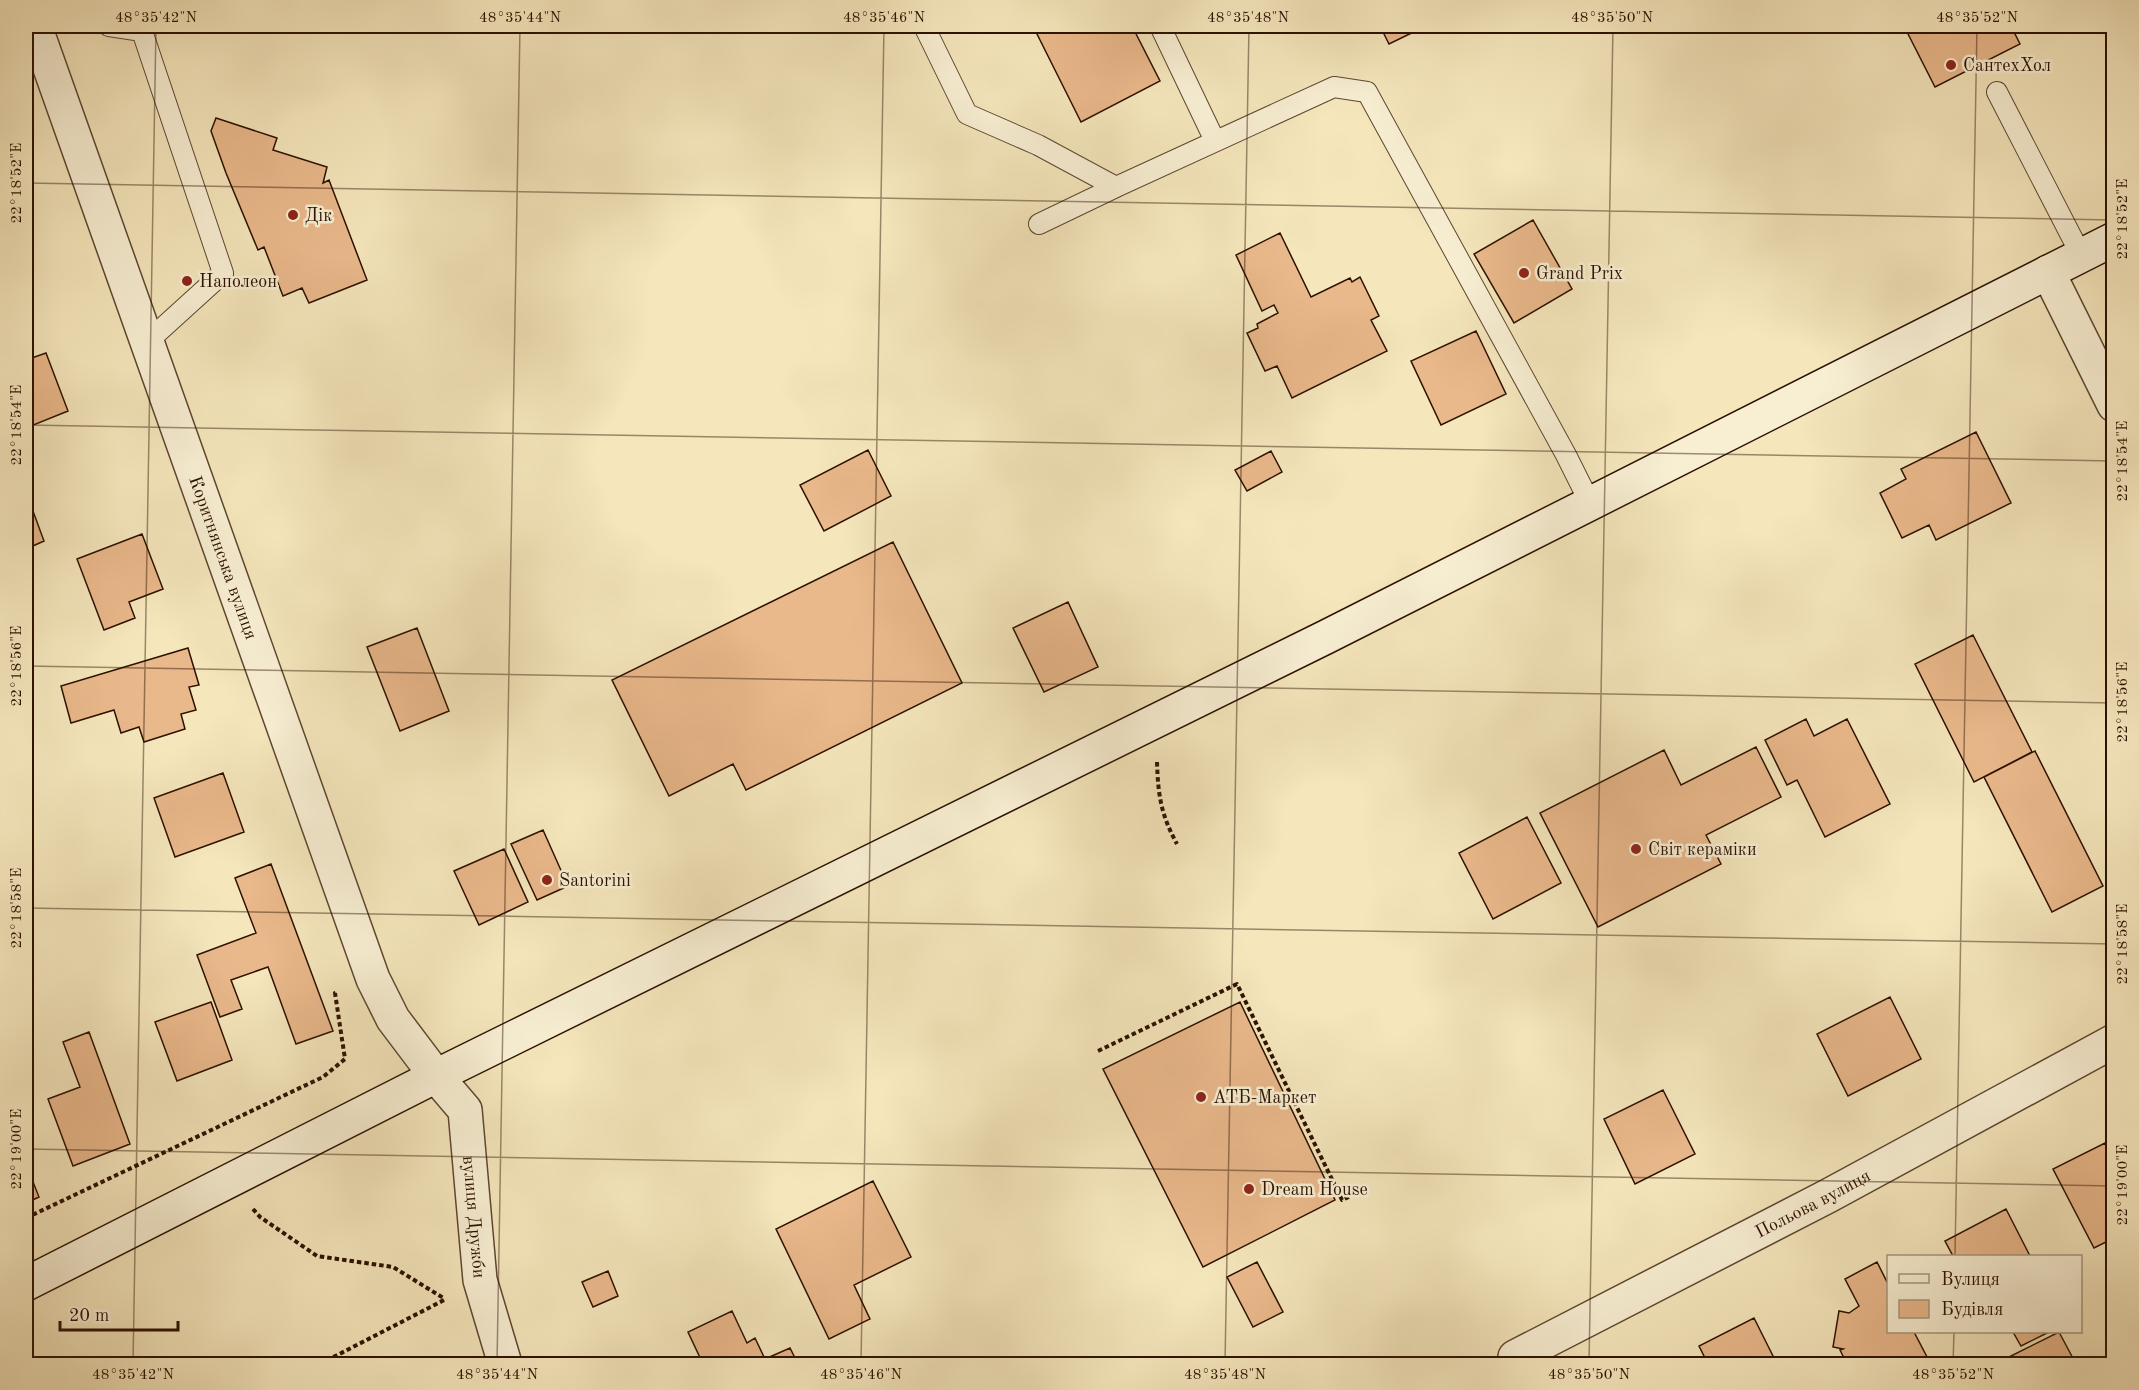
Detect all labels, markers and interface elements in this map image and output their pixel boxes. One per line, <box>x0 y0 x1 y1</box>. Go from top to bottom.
text: 48°35'42"N <box>115 11 197 26</box>
text: 48°35'44"N <box>479 11 561 26</box>
text: 48°35'46"N <box>843 11 925 26</box>
text: 48°35'48"N <box>1207 11 1289 26</box>
text: 48°35'50"N <box>1571 11 1653 26</box>
text: 48°35'52"N <box>1936 11 2018 26</box>
place label: СантехХол <box>1963 57 2051 75</box>
marker: СантехХол <box>1944 58 1958 72</box>
text: 22°18'52"E <box>10 143 25 223</box>
text: 22°18'52"E <box>2116 179 2131 259</box>
place label: Дік <box>305 207 332 225</box>
marker: Дік <box>286 208 300 222</box>
place label: Grand Prix <box>1536 265 1623 283</box>
marker: Grand Prix <box>1517 266 1531 280</box>
place label: Наполеон <box>199 273 277 291</box>
marker: Наполеон <box>180 274 194 288</box>
text: 22°18'54"E <box>10 385 25 465</box>
text: 22°18'54"E <box>2116 421 2131 501</box>
street label: Коритнянська вулиця <box>185 474 260 642</box>
text: 22°18'56"E <box>10 626 25 706</box>
text: 22°18'56"E <box>2116 662 2131 742</box>
place label: Світ кераміки <box>1648 841 1757 859</box>
marker: Світ кераміки <box>1629 842 1643 856</box>
text: 22°18'58"E <box>10 868 25 948</box>
place label: Santorini <box>559 872 631 890</box>
marker: Santorini <box>540 873 554 887</box>
text: 22°18'58"E <box>2116 904 2131 984</box>
place label: АТБ-Маркет <box>1213 1089 1317 1107</box>
marker: АТБ-Маркет <box>1194 1090 1208 1104</box>
text: 22°19'00"E <box>10 1109 25 1189</box>
text: 22°19'00"E <box>2116 1145 2131 1225</box>
street label: вулиця Дружби <box>459 1155 488 1279</box>
street label: Польова вулиця <box>1753 1167 1874 1242</box>
place label: Dream House <box>1261 1181 1368 1199</box>
marker: Dream House <box>1242 1182 1256 1196</box>
legend <box>1887 1255 2082 1333</box>
text: Вулиця <box>1941 1271 2000 1289</box>
scale bar <box>60 1294 178 1332</box>
text: Будівля <box>1941 1301 2003 1319</box>
text: 20 m <box>69 1307 109 1325</box>
text: 48°35'42"N <box>92 1368 174 1383</box>
text: 48°35'44"N <box>456 1368 538 1383</box>
text: 48°35'46"N <box>820 1368 902 1383</box>
text: 48°35'48"N <box>1184 1368 1266 1383</box>
text: 48°35'50"N <box>1548 1368 1630 1383</box>
text: 48°35'52"N <box>1912 1368 1994 1383</box>

